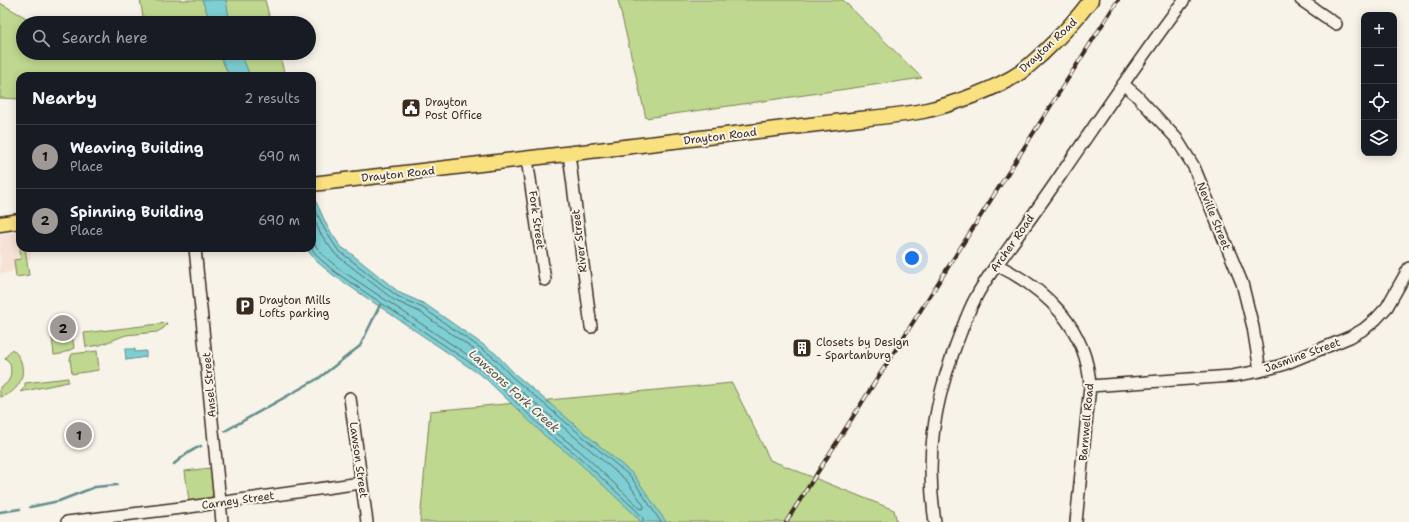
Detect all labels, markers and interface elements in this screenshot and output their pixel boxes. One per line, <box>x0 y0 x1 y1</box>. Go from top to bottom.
map controls <box>1361 12 1397 156</box>
button: + <box>1361 12 1397 48</box>
street label: Drayton Road <box>1016 15 1080 76</box>
search box <box>16 16 316 60</box>
icon: search <box>30 27 52 49</box>
text: Search here <box>62 28 148 48</box>
button: − <box>1361 48 1397 84</box>
button: locate <box>1361 84 1397 120</box>
text: Nearby <box>32 87 97 109</box>
text: 2 results <box>244 90 300 107</box>
place label: Drayton Post Office <box>425 95 482 123</box>
public building icon: Drayton Post Office <box>400 97 422 119</box>
button: layers <box>1361 120 1397 156</box>
street label: Drayton Road <box>683 125 758 148</box>
text: Weaving Building <box>70 138 203 158</box>
text: 1 <box>42 148 48 165</box>
text: 690 m <box>258 148 300 165</box>
text: Place <box>70 158 103 175</box>
street label: Drayton Road <box>361 163 436 186</box>
street label: Neville Street <box>1193 180 1234 253</box>
street label: Fork Street <box>525 190 548 251</box>
text: Spinning Building <box>70 202 203 222</box>
street label: River Street <box>568 208 591 273</box>
street label: Archer Road <box>987 211 1038 275</box>
text: 2 <box>40 212 50 229</box>
text: 690 m <box>258 212 300 229</box>
text: Place <box>70 222 103 239</box>
your location <box>902 248 922 268</box>
place label: Drayton Mills Lofts parking <box>259 293 331 321</box>
parking icon: Drayton Mills Lofts parking <box>234 295 256 317</box>
pin: 2 <box>50 313 76 343</box>
place label: Closets by Design - Spartanburg <box>816 335 909 363</box>
street label: Jasmine Street <box>1262 335 1342 376</box>
building icon: Closets by Design - Spartanburg <box>791 337 813 359</box>
water label: Lawsons Fork Creek <box>465 346 563 436</box>
street label: Ansel Street <box>199 352 220 418</box>
street label: Barnwell Road <box>1076 383 1097 462</box>
pin: 1 <box>66 420 92 450</box>
street label: Lawson Street <box>346 421 371 499</box>
street label: Carney Street <box>201 488 276 513</box>

